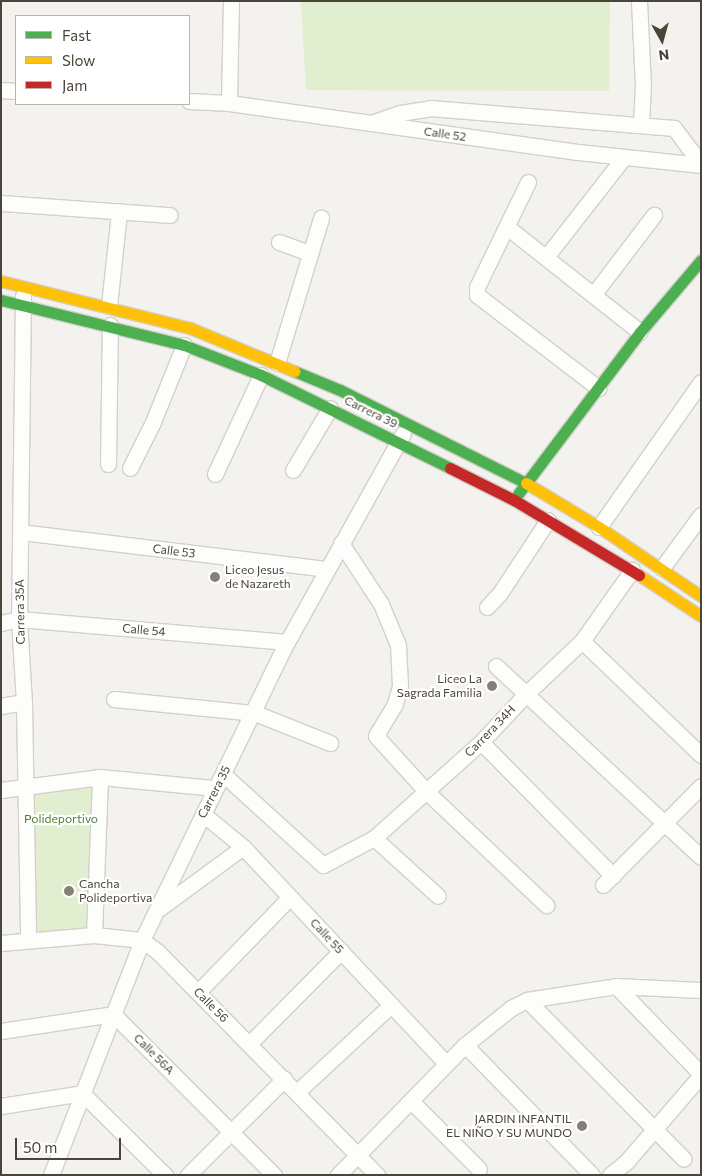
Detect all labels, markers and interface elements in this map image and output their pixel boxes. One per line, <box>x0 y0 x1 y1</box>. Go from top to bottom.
legend <box>15 15 190 105</box>
north arrow <box>637 15 687 65</box>
text: Fast <box>62 26 91 44</box>
text: N <box>658 46 670 64</box>
text: Slow <box>62 51 95 69</box>
text: Jam <box>62 76 87 94</box>
street label: Calle 52 <box>423 124 467 144</box>
street label: Carrera 39 <box>342 393 400 431</box>
street label: Calle 53 <box>152 541 196 561</box>
place label: Liceo Jesus de Nazareth <box>225 563 291 591</box>
marker: Liceo Jesus de Nazareth <box>209 571 221 583</box>
street label: Carrera 35A <box>12 579 28 645</box>
street label: Calle 54 <box>122 621 166 639</box>
place label: Liceo La Sagrada Familia <box>397 672 482 700</box>
marker: Liceo La Sagrada Familia <box>486 680 498 692</box>
street label: Carrera 34H <box>462 702 518 760</box>
street label: Carrera 35 <box>195 763 233 821</box>
park label: Polideportivo <box>24 812 98 826</box>
place label: Cancha Polideportiva <box>79 877 152 905</box>
marker: Cancha Polideportiva <box>63 885 75 897</box>
street label: Calle 55 <box>307 915 347 957</box>
street label: Calle 56 <box>191 985 231 1025</box>
street label: Calle 56A <box>131 1031 177 1077</box>
place label: JARDIN INFANTIL EL NIÑO Y SU MUNDO <box>446 1112 572 1140</box>
marker: JARDIN INFANTIL EL NIÑO Y SU MUNDO <box>576 1120 588 1132</box>
scale bar <box>18 1128 124 1160</box>
text: 50 m <box>23 1138 57 1156</box>

